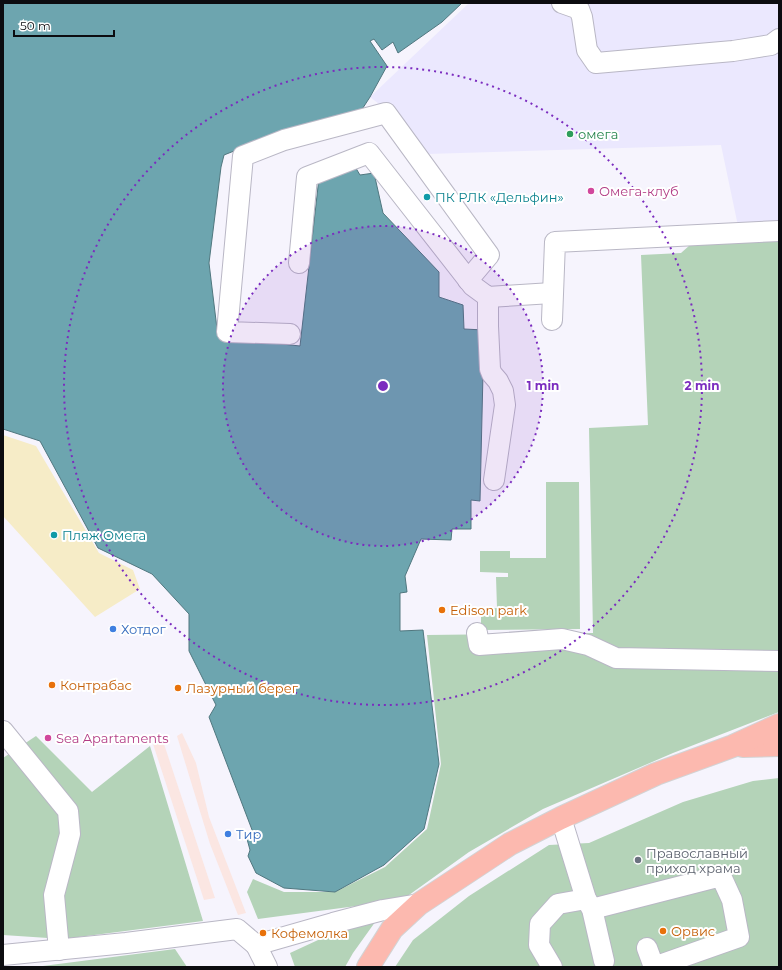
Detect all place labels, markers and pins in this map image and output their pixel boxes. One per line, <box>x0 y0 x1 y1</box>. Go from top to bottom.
place label: омега <box>578 126 618 142</box>
marker: омега <box>565 129 575 139</box>
place label: Омега-клуб <box>599 183 679 199</box>
marker: Омега-клуб <box>586 186 596 196</box>
place label: ПК РЛК «Дельфин» <box>435 189 564 205</box>
marker: ПК РЛК «Дельфин» <box>422 192 432 202</box>
centre of rings <box>376 379 390 393</box>
place label: Пляж Омега <box>62 527 146 543</box>
marker: Пляж Омега <box>49 530 59 540</box>
place label: Edison park <box>450 602 527 618</box>
marker: Edison park <box>437 605 447 615</box>
place label: Хотдог <box>121 621 167 637</box>
marker: Хотдог <box>108 624 118 634</box>
place label: Контрабас <box>60 677 132 693</box>
marker: Контрабас <box>47 680 57 690</box>
place label: Лазурный берег <box>186 680 299 696</box>
marker: Лазурный берег <box>173 683 183 693</box>
place label: Sea Apartaments <box>56 730 169 746</box>
marker: Sea Apartaments <box>43 733 53 743</box>
place label: Тир <box>236 826 261 842</box>
marker: Тир <box>223 829 233 839</box>
place label: Православный приход храма <box>646 845 748 876</box>
marker: Православный приход храма <box>633 855 643 865</box>
place label: Орвис <box>671 923 715 939</box>
place label: Кофемолка <box>271 925 348 941</box>
marker: Орвис <box>658 926 668 936</box>
marker: Кофемолка <box>258 928 268 938</box>

